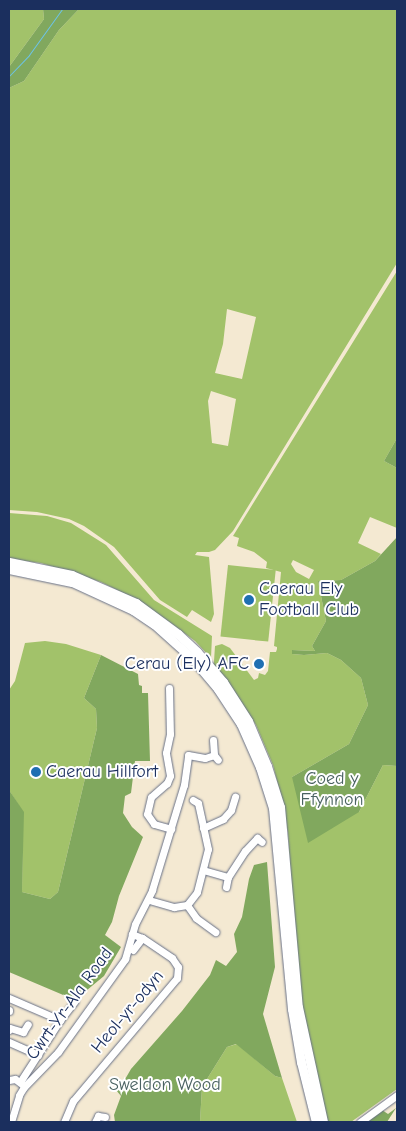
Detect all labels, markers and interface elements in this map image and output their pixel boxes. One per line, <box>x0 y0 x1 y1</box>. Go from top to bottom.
place label: Caerau Ely Football Club <box>259 579 359 622</box>
marker: Caerau Ely Football Club <box>243 594 255 606</box>
place label: Cerau (Ely) AFC <box>125 653 249 675</box>
marker: Cerau (Ely) AFC <box>253 658 265 670</box>
place label: Caerau Hillfort <box>46 761 158 783</box>
marker: Caerau Hillfort <box>30 766 42 778</box>
park label: Coed y Ffynnon <box>301 769 363 812</box>
street label: Cwrt-Yr-Ala Road <box>22 944 118 1064</box>
street label: Heol-yr-odyn <box>87 966 169 1058</box>
park label: Sweldon Wood <box>109 1074 221 1096</box>

